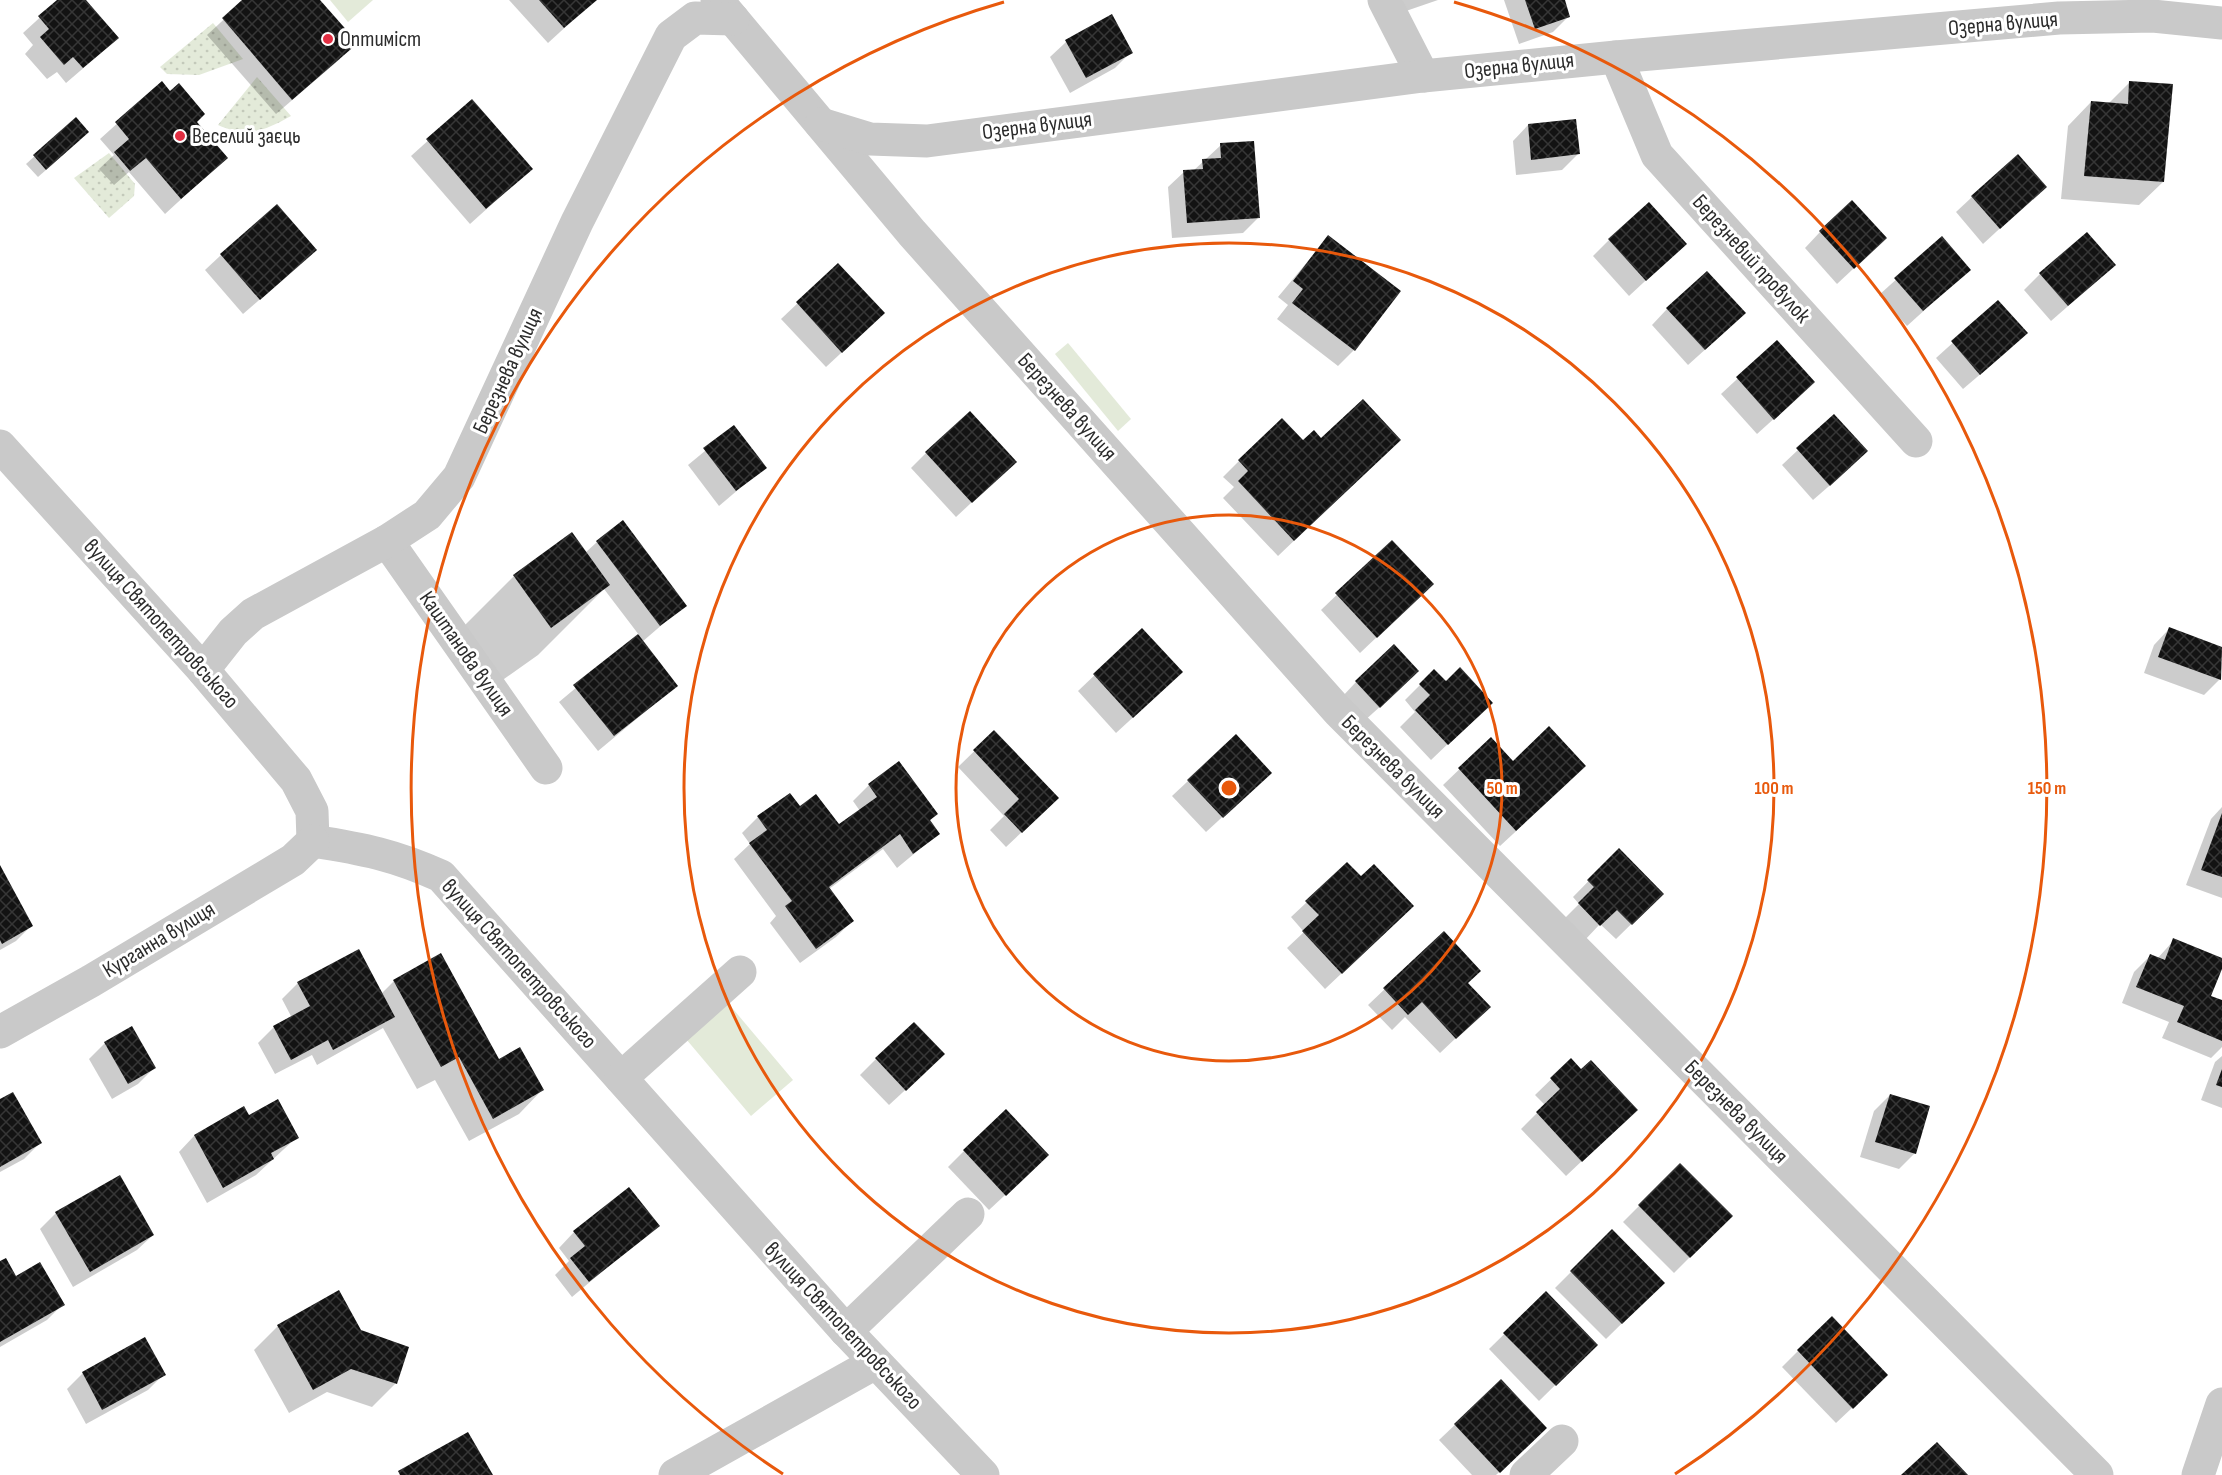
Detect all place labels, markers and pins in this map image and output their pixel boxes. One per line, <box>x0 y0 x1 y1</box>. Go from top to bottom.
place label: Оптиміст <box>340 26 421 53</box>
marker: Оптиміст <box>321 32 335 46</box>
place label: Веселий заєць <box>192 123 301 150</box>
marker: Веселий заєць <box>173 129 187 143</box>
centre of rings <box>1219 778 1239 798</box>

